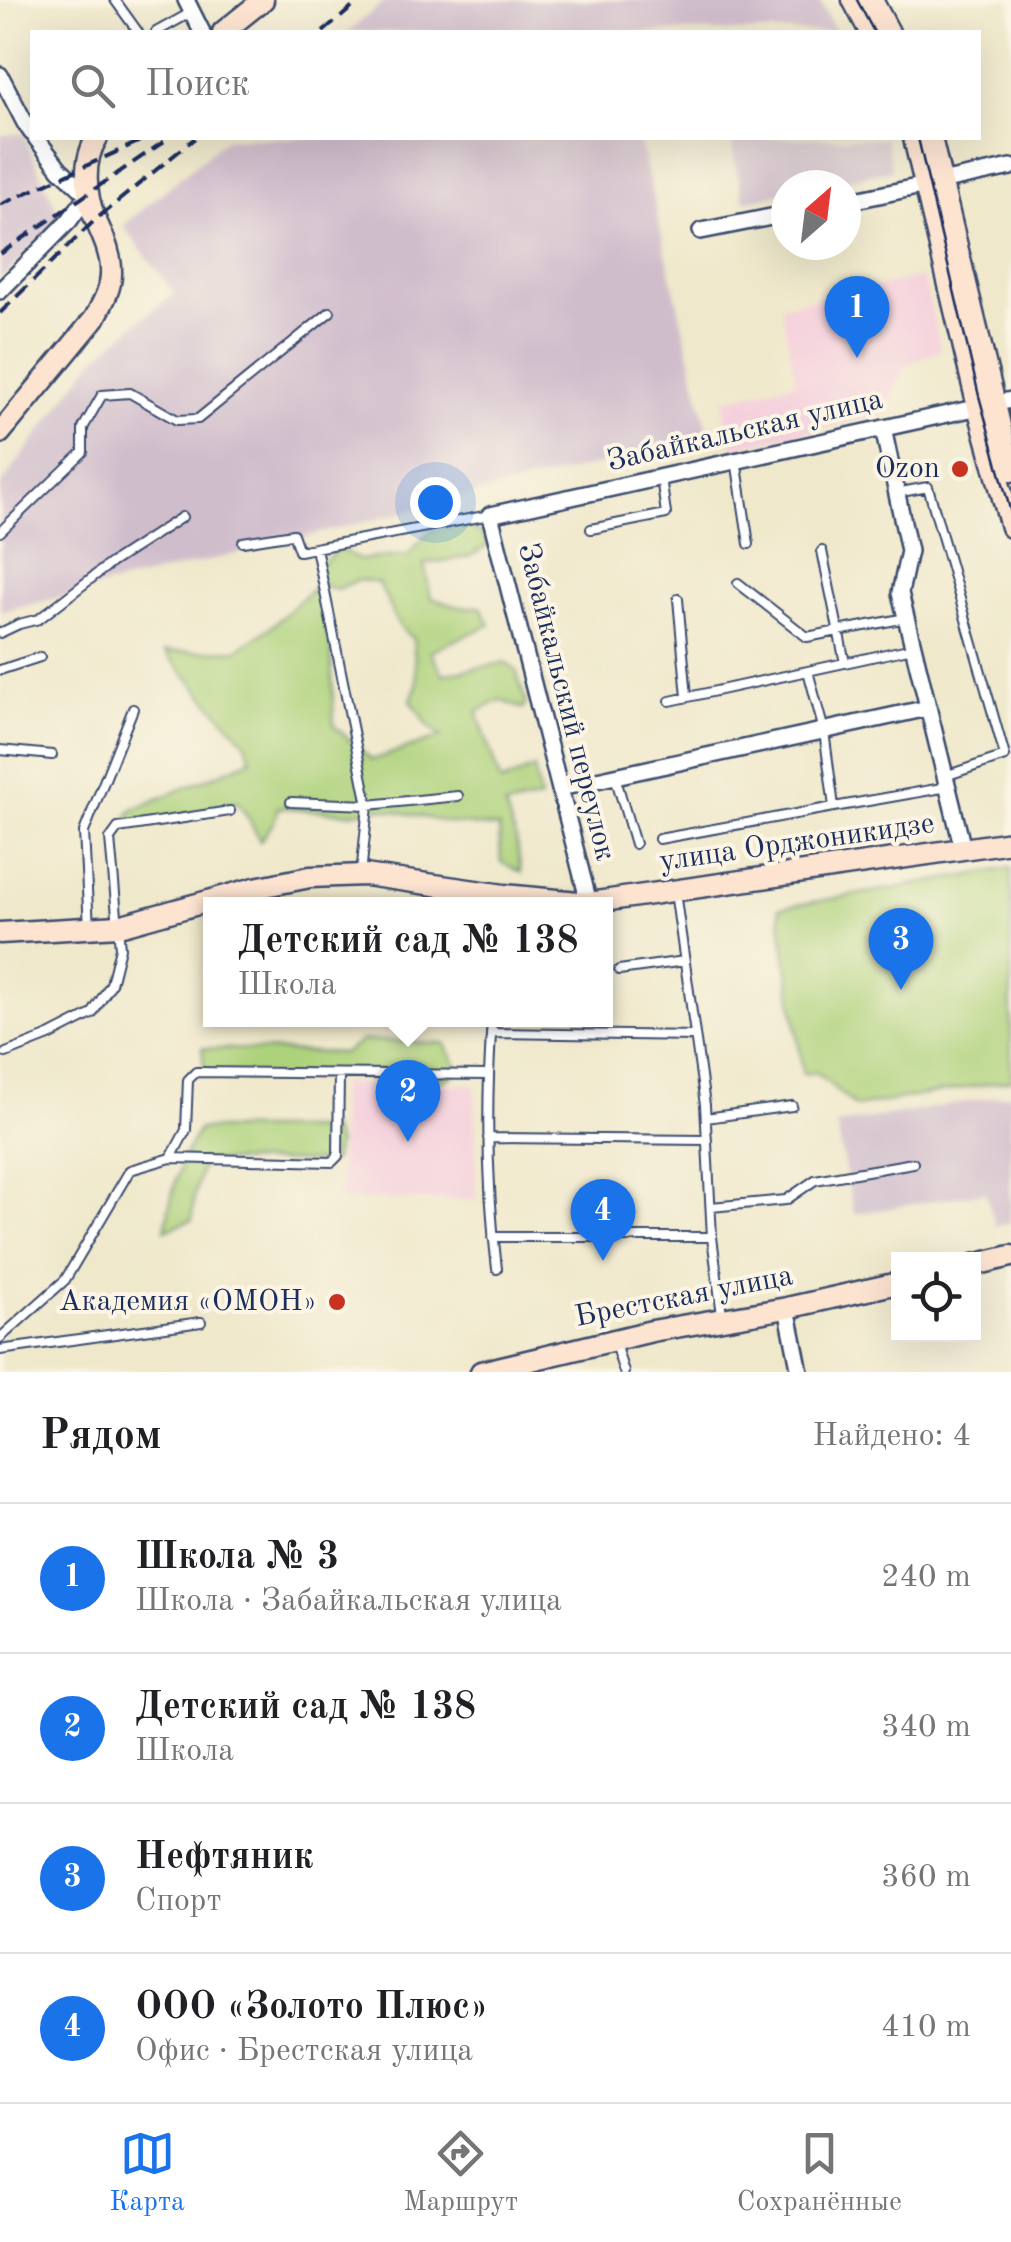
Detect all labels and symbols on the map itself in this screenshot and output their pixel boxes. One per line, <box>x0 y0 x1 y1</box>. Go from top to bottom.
north arrow <box>771 170 861 260</box>
pin: 1 <box>824 276 890 358</box>
street label: Забайкальская улица <box>604 385 886 477</box>
place label: Ozon <box>875 454 940 484</box>
marker: Ozon <box>949 458 971 480</box>
your location <box>410 477 461 528</box>
street label: Забайкальский переулок <box>512 540 620 864</box>
street label: улица Орджоникидзе <box>658 809 936 877</box>
pin: 3 <box>868 908 934 990</box>
pin: 2 <box>376 1060 440 1142</box>
pin: 4 <box>570 1178 636 1261</box>
street label: Брестская улица <box>572 1261 796 1333</box>
place label: Академия «ОМОН» <box>59 1287 317 1317</box>
marker: Академия «ОМОН» <box>326 1291 348 1313</box>

